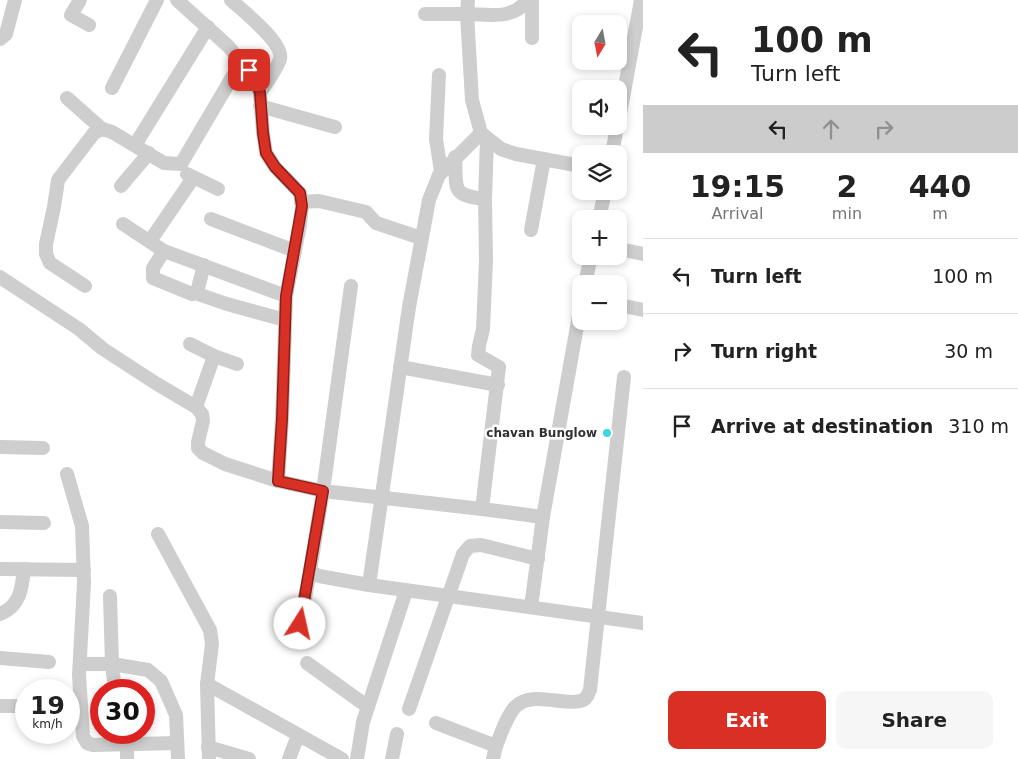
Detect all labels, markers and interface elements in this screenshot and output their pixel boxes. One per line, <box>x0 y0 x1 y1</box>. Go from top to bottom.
north arrow <box>572 15 628 70</box>
map controls <box>572 15 627 330</box>
icon: left <box>668 20 733 85</box>
text: 100 m <box>751 20 873 60</box>
pin <box>228 49 270 91</box>
icon: arrive <box>235 56 263 84</box>
text: Turn left <box>751 61 840 86</box>
button: sound <box>572 80 627 135</box>
icon: left <box>764 115 792 143</box>
icon: ahead <box>817 115 845 143</box>
icon: right <box>870 115 898 143</box>
button: layers <box>572 145 627 200</box>
text: 19:15 <box>690 169 785 204</box>
text: 2 <box>836 169 857 204</box>
text: 440 <box>909 169 971 204</box>
text: Arrival <box>711 204 763 223</box>
text: min <box>832 204 862 223</box>
text: m <box>932 204 948 223</box>
button: + <box>572 210 627 265</box>
icon: left <box>668 262 696 290</box>
text: Turn left <box>711 265 802 287</box>
text: 100 m <box>932 265 993 287</box>
button: − <box>572 275 627 330</box>
icon: right <box>668 337 696 365</box>
text: Turn right <box>711 340 817 362</box>
text: 30 m <box>944 340 993 362</box>
icon: arrive <box>668 412 696 440</box>
text: Arrive at destination <box>711 415 933 437</box>
text: 310 m <box>948 415 1009 437</box>
place label: chavan Bunglow <box>486 426 597 440</box>
marker: chavan Bunglow <box>601 427 613 439</box>
position arrow <box>273 597 325 649</box>
speed limit sign: 30 <box>90 679 155 744</box>
text: 19 <box>30 691 65 720</box>
button: Exit <box>668 691 826 749</box>
button: Share <box>836 691 993 749</box>
text: km/h <box>32 717 63 731</box>

